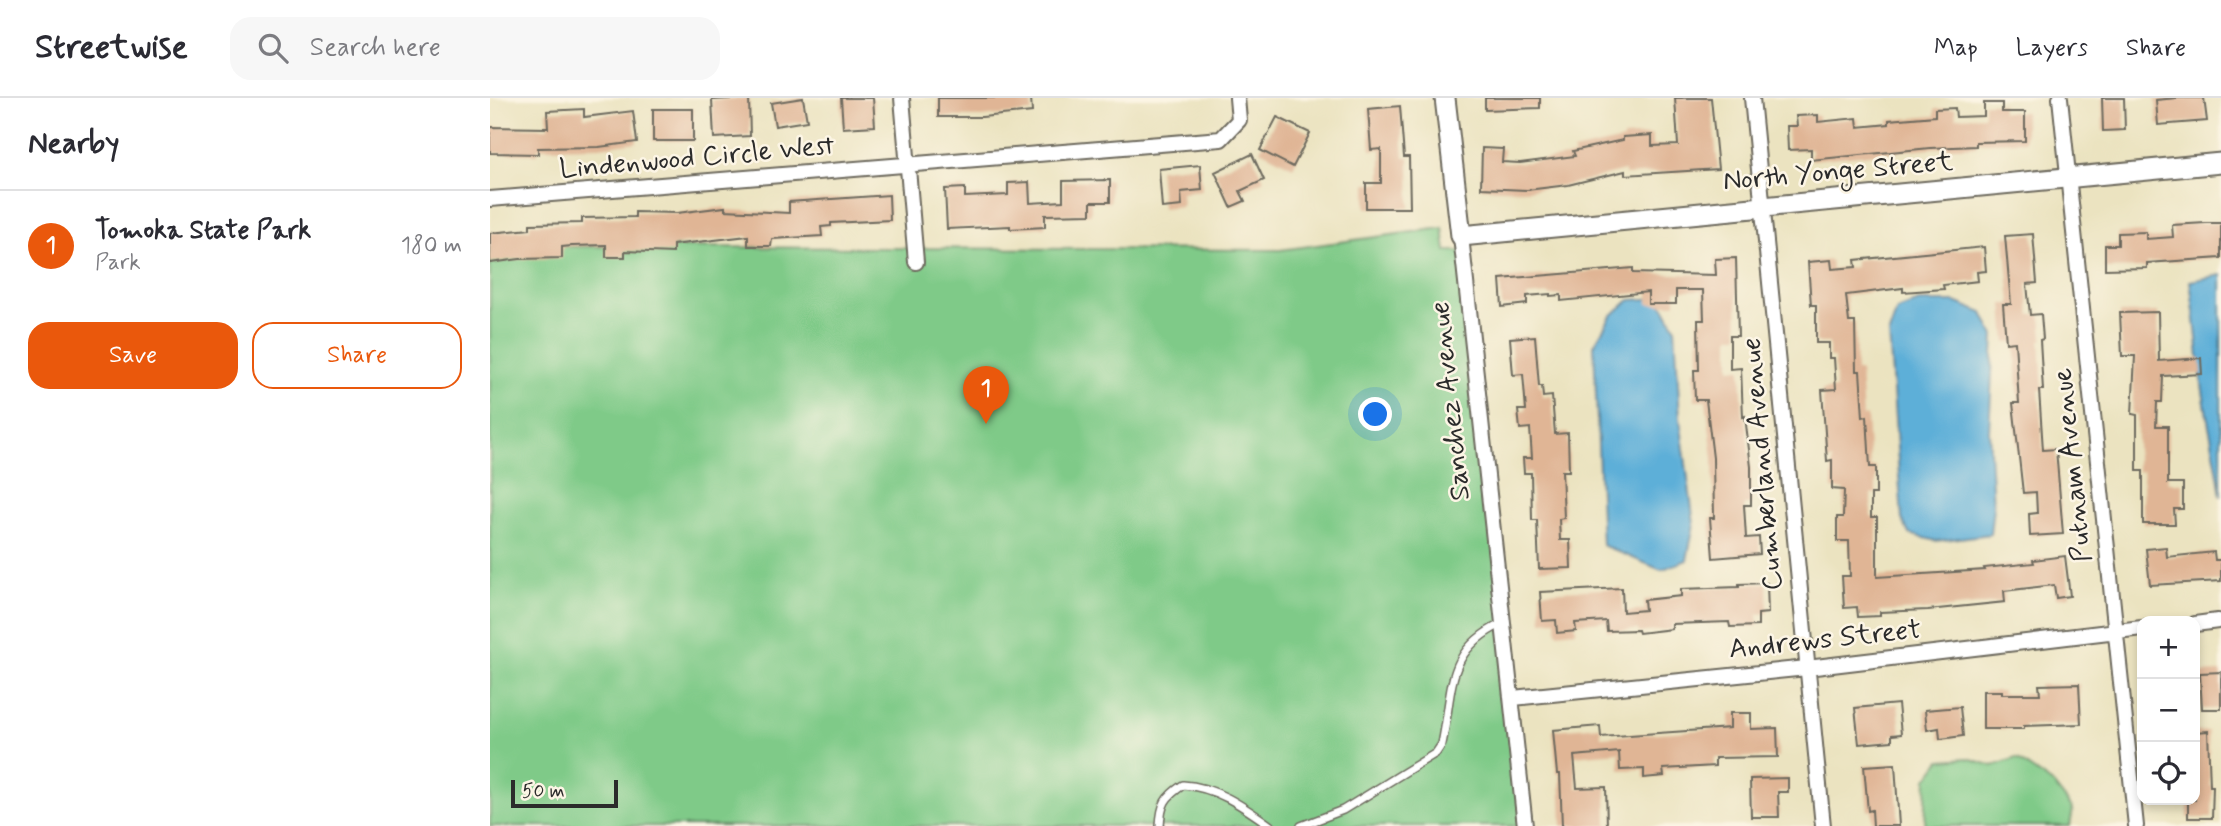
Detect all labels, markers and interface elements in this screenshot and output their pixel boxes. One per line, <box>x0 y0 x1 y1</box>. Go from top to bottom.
search box <box>230 17 720 80</box>
text: Streetwise <box>35 26 188 70</box>
icon: search <box>254 29 292 67</box>
text: Search here <box>310 31 441 65</box>
text: Map <box>1934 33 1978 64</box>
text: Layers <box>2016 33 2088 64</box>
text: Share <box>2126 33 2186 64</box>
text: Nearby <box>28 124 119 163</box>
street label: Lindenwood Circle West <box>558 127 837 188</box>
street label: North Yonge Street <box>1721 143 1955 202</box>
text: Tomoka State Park <box>95 214 311 248</box>
text: 1 <box>46 231 56 261</box>
text: 180 m <box>401 231 462 261</box>
text: Park <box>95 248 141 278</box>
street label: Sanchez Avenue <box>1422 300 1480 502</box>
button: Save <box>28 322 238 389</box>
button: Share <box>252 322 462 389</box>
street label: Cumberland Avenue <box>1734 336 1792 592</box>
pin: 1 <box>963 366 1009 424</box>
street label: Putnam Avenue <box>2044 366 2102 564</box>
your location <box>1358 397 1392 431</box>
street label: Andrews Street <box>1727 612 1923 668</box>
map controls <box>2137 616 2200 805</box>
button: + <box>2137 616 2200 679</box>
button: − <box>2137 679 2200 742</box>
button: locate <box>2137 742 2200 805</box>
scale bar <box>511 777 618 809</box>
text: 50 m <box>522 779 565 804</box>

